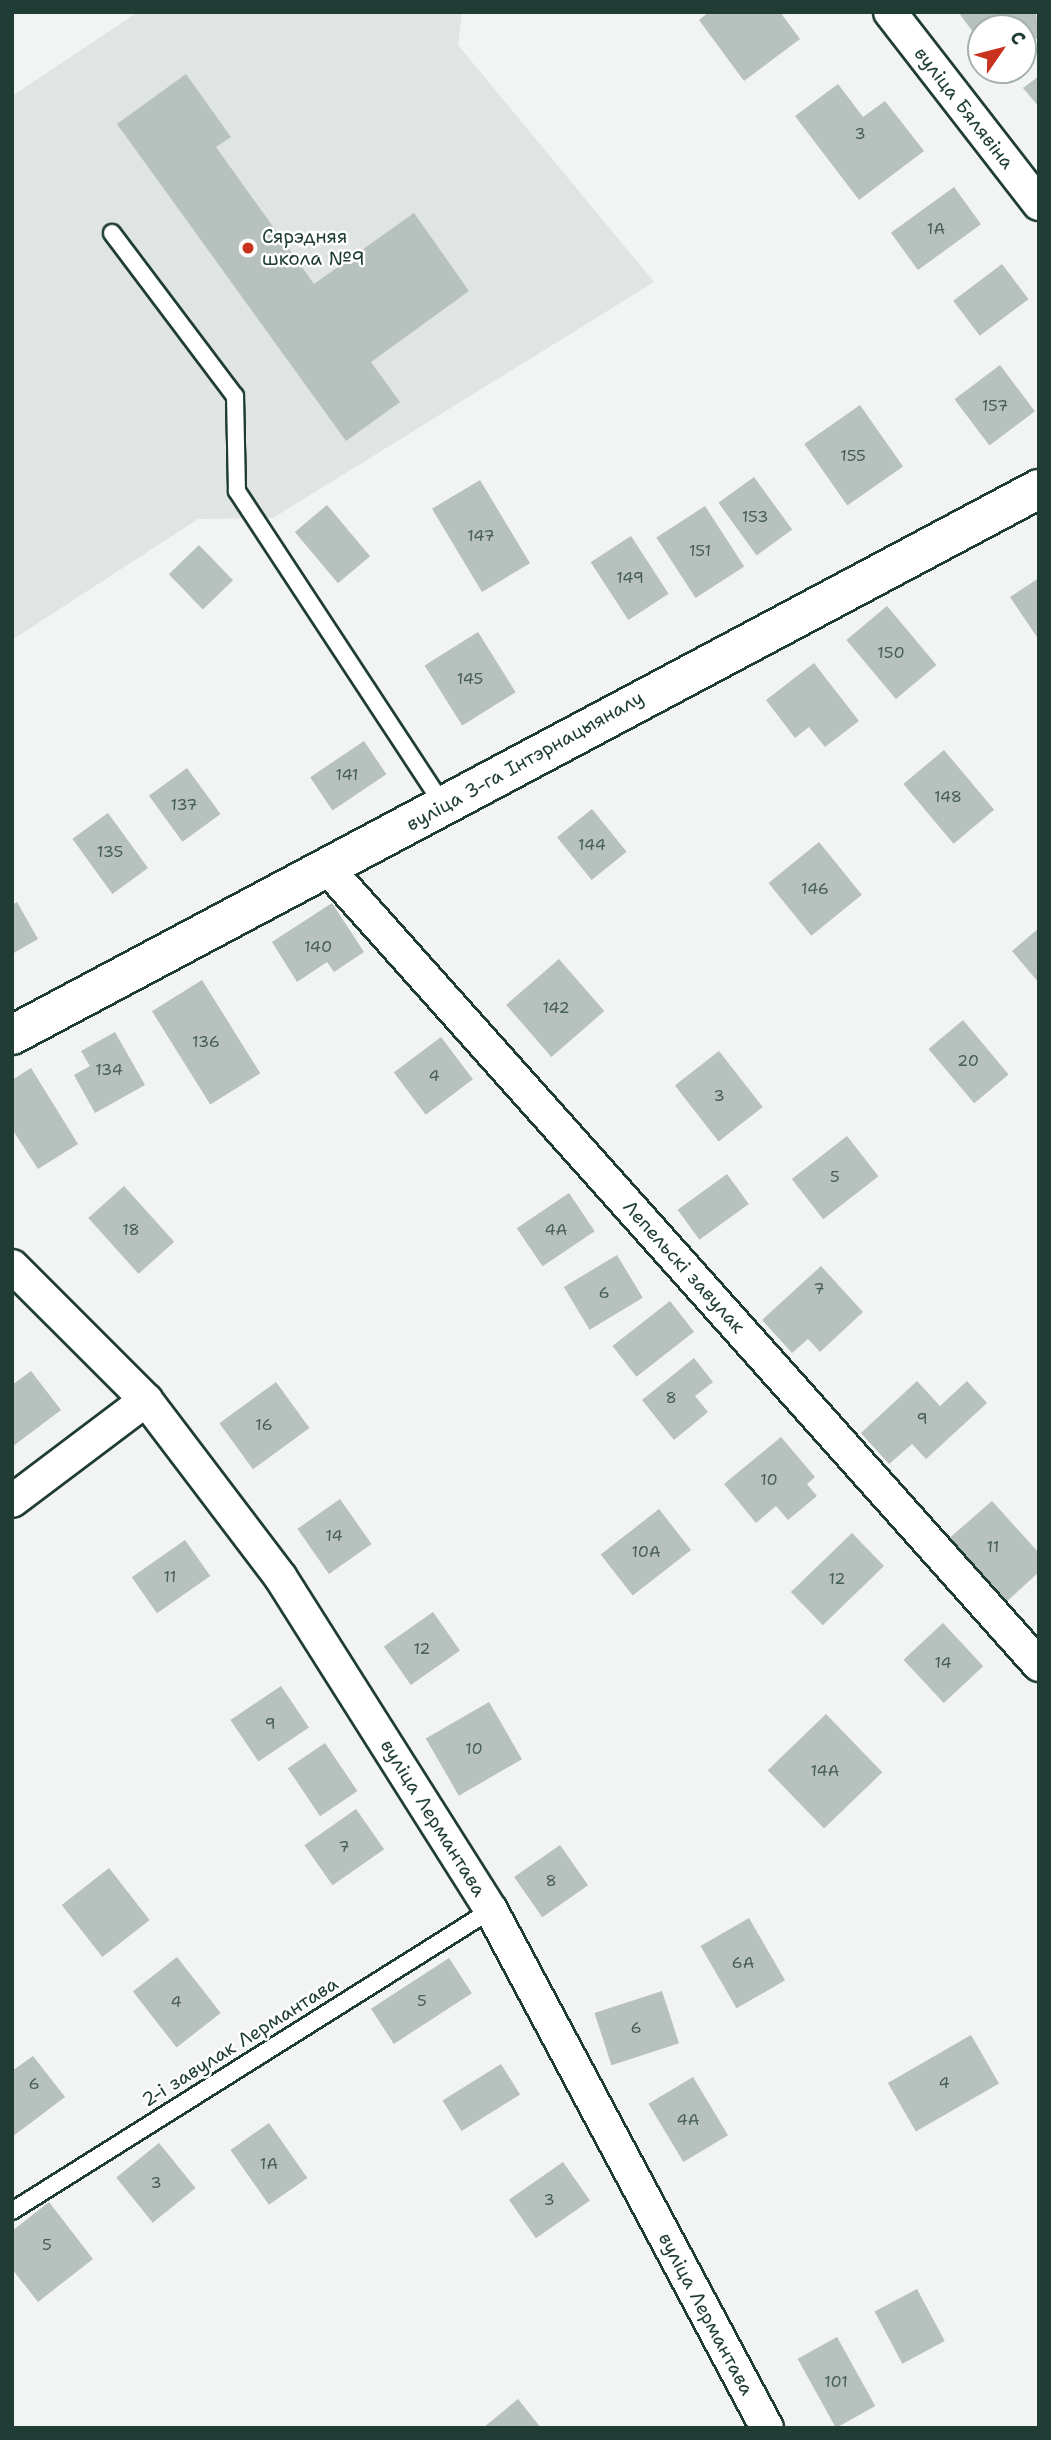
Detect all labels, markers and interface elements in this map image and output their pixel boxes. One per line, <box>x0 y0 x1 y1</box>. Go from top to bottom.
north arrow <box>967 14 1037 84</box>
text: С <box>1004 26 1032 50</box>
street label: вуліца Бялявіна <box>909 42 1019 174</box>
house number: 3 <box>854 124 866 144</box>
house number: 1А <box>927 219 945 239</box>
place label: Сярэдняя школа №9 <box>262 226 365 270</box>
marker: Сярэдняя школа №9 <box>240 240 256 256</box>
house number: 157 <box>982 396 1008 416</box>
house number: 155 <box>840 446 866 466</box>
house number: 153 <box>742 507 768 527</box>
house number: 147 <box>467 526 495 546</box>
house number: 151 <box>689 541 711 561</box>
house number: 149 <box>616 568 644 588</box>
house number: 150 <box>877 643 905 663</box>
house number: 145 <box>457 669 483 689</box>
street label: вуліца 3-га Інтэрнацыяналу <box>402 686 648 836</box>
house number: 141 <box>335 765 359 785</box>
house number: 148 <box>934 787 962 807</box>
house number: 137 <box>171 795 197 815</box>
house number: 144 <box>578 835 606 855</box>
house number: 135 <box>97 842 123 862</box>
house number: 146 <box>801 879 829 899</box>
house number: 140 <box>304 937 332 957</box>
house number: 142 <box>542 998 570 1018</box>
house number: 136 <box>192 1032 220 1052</box>
house number: 20 <box>957 1051 979 1071</box>
house number: 134 <box>95 1060 123 1080</box>
house number: 4 <box>428 1066 440 1086</box>
house number: 3 <box>713 1086 725 1106</box>
house number: 5 <box>830 1167 840 1187</box>
street label: Лепельскі завулак <box>618 1196 750 1338</box>
house number: 18 <box>122 1220 140 1240</box>
house number: 4А <box>545 1220 567 1240</box>
house number: 7 <box>813 1279 825 1299</box>
house number: 6 <box>598 1283 610 1303</box>
house number: 8 <box>665 1388 677 1408</box>
house number: 9 <box>916 1409 928 1429</box>
house number: 16 <box>255 1415 273 1435</box>
house number: 10 <box>760 1470 778 1490</box>
house number: 14 <box>325 1526 343 1546</box>
house number: 11 <box>987 1537 999 1557</box>
house number: 10А <box>631 1542 661 1562</box>
house number: 11 <box>164 1567 176 1587</box>
house number: 12 <box>828 1569 846 1589</box>
house number: 12 <box>413 1639 431 1659</box>
house number: 14 <box>934 1653 952 1673</box>
house number: 9 <box>264 1714 276 1734</box>
street label: вуліца Лермантава <box>375 1735 491 1901</box>
house number: 10 <box>465 1739 483 1759</box>
house number: 14А <box>811 1761 839 1781</box>
house number: 7 <box>338 1837 350 1857</box>
house number: 8 <box>545 1871 557 1891</box>
house number: 6А <box>732 1953 754 1973</box>
street label: 2-і завулак Лермантава <box>138 1972 342 2112</box>
house number: 5 <box>417 1991 427 2011</box>
house number: 4 <box>170 1992 182 2012</box>
house number: 6 <box>630 2018 642 2038</box>
house number: 4 <box>938 2073 950 2093</box>
house number: 6 <box>28 2074 40 2094</box>
house number: 4А <box>677 2110 699 2130</box>
house number: 1А <box>260 2154 278 2174</box>
house number: 3 <box>150 2173 162 2193</box>
house number: 3 <box>543 2190 555 2210</box>
street label: вуліца Лермантава <box>653 2229 759 2399</box>
house number: 5 <box>42 2235 52 2255</box>
house number: 101 <box>824 2372 848 2392</box>

